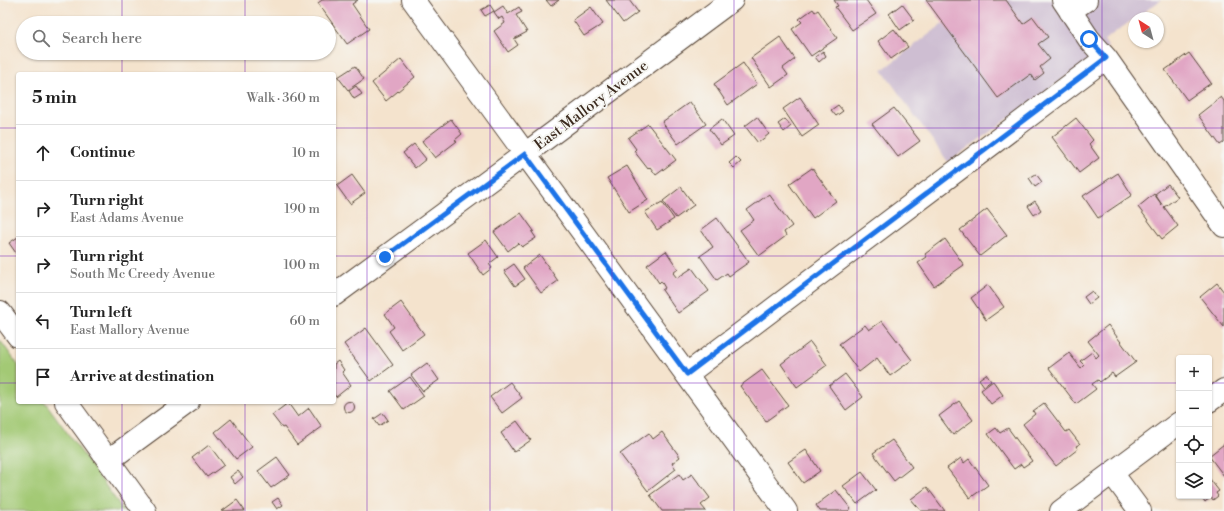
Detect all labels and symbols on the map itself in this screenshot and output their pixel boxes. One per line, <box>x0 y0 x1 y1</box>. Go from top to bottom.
north arrow <box>1128 12 1164 48</box>
route start <box>1080 30 1098 48</box>
street label: East Mallory Avenue <box>530 56 652 155</box>
route end <box>376 248 394 266</box>

